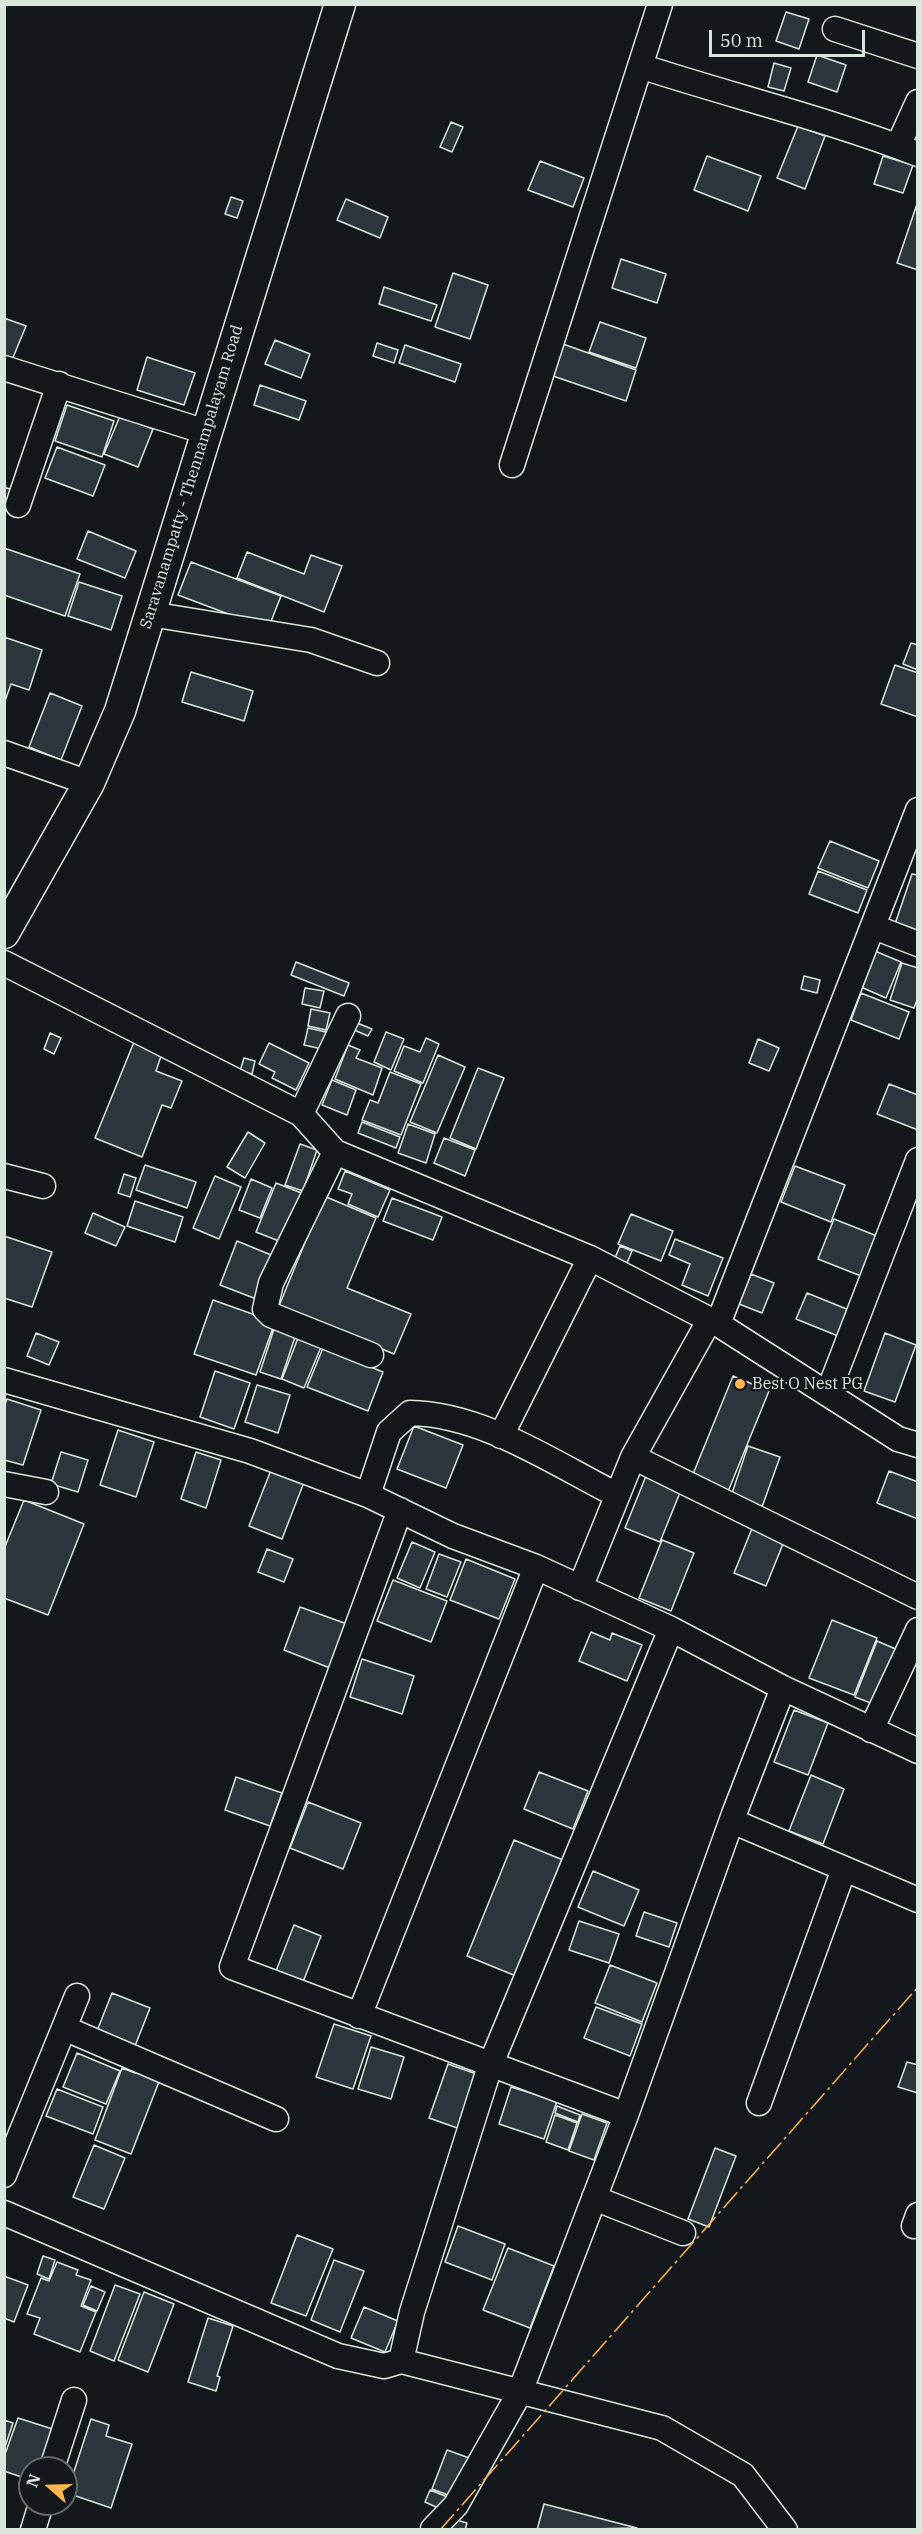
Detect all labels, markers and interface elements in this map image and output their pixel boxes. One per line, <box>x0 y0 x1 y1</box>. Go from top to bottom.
scale bar <box>712 18 868 56</box>
text: 50 m <box>720 29 763 52</box>
street label: Saravanampatty - Thennampalayam Road <box>137 323 247 631</box>
place label: Best O Nest PG <box>752 1374 863 1394</box>
marker: Best O Nest PG <box>733 1377 747 1391</box>
north arrow <box>18 2456 78 2516</box>
text: N <box>21 2471 45 2490</box>

